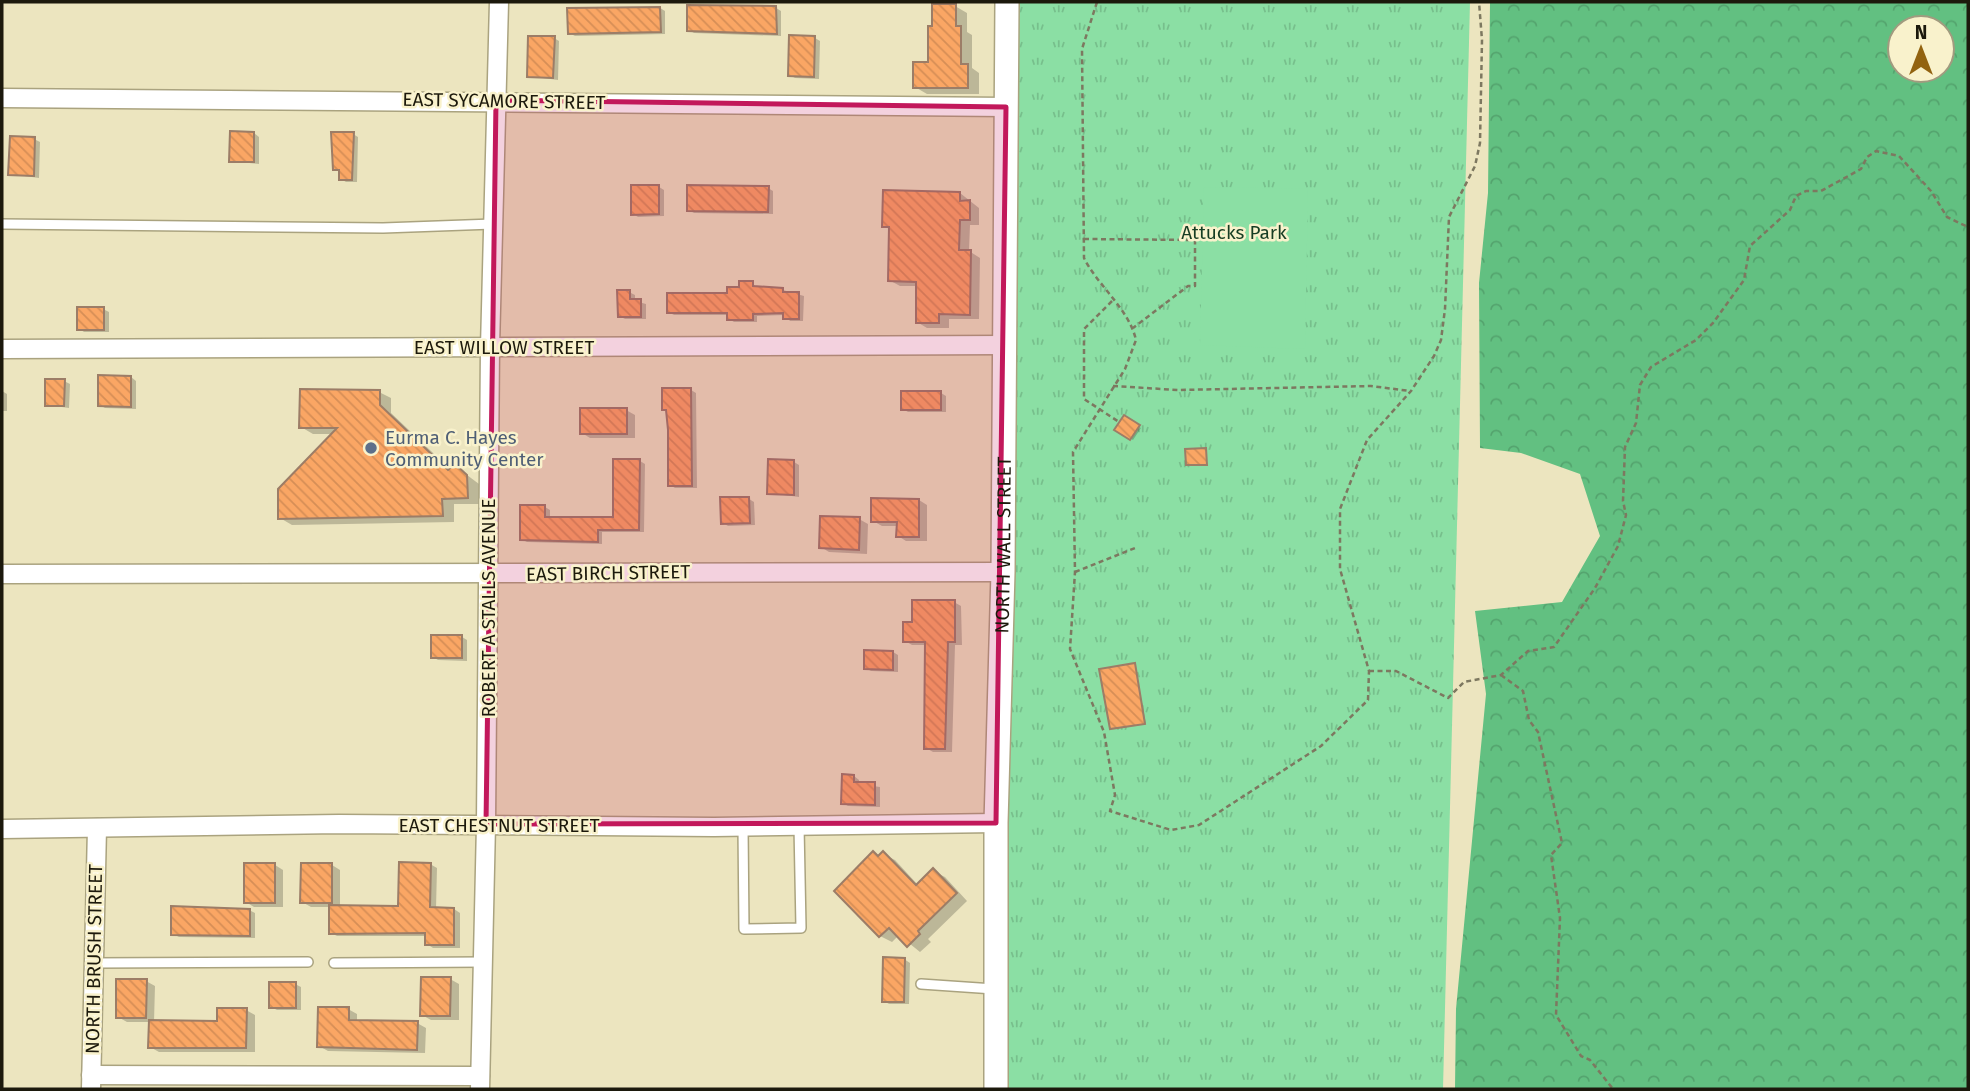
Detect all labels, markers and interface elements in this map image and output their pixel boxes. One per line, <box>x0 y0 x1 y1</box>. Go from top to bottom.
north arrow <box>1886 14 1956 84</box>
text: N <box>1915 21 1927 44</box>
street label: EAST SYCAMORE STREET <box>402 88 606 114</box>
park label: Attucks Park <box>1181 221 1287 244</box>
street label: EAST WILLOW STREET <box>414 336 594 359</box>
place label: Eurma C. Hayes Community Center <box>385 426 544 471</box>
marker: Eurma C. Hayes Community Center <box>363 440 379 456</box>
street label: NORTH WALL STREET <box>990 456 1015 634</box>
street label: ROBERT A STALLS AVENUE <box>477 499 500 717</box>
street label: EAST BIRCH STREET <box>526 560 691 586</box>
street label: EAST CHESTNUT STREET <box>399 814 600 837</box>
street label: NORTH BRUSH STREET <box>81 864 107 1054</box>

